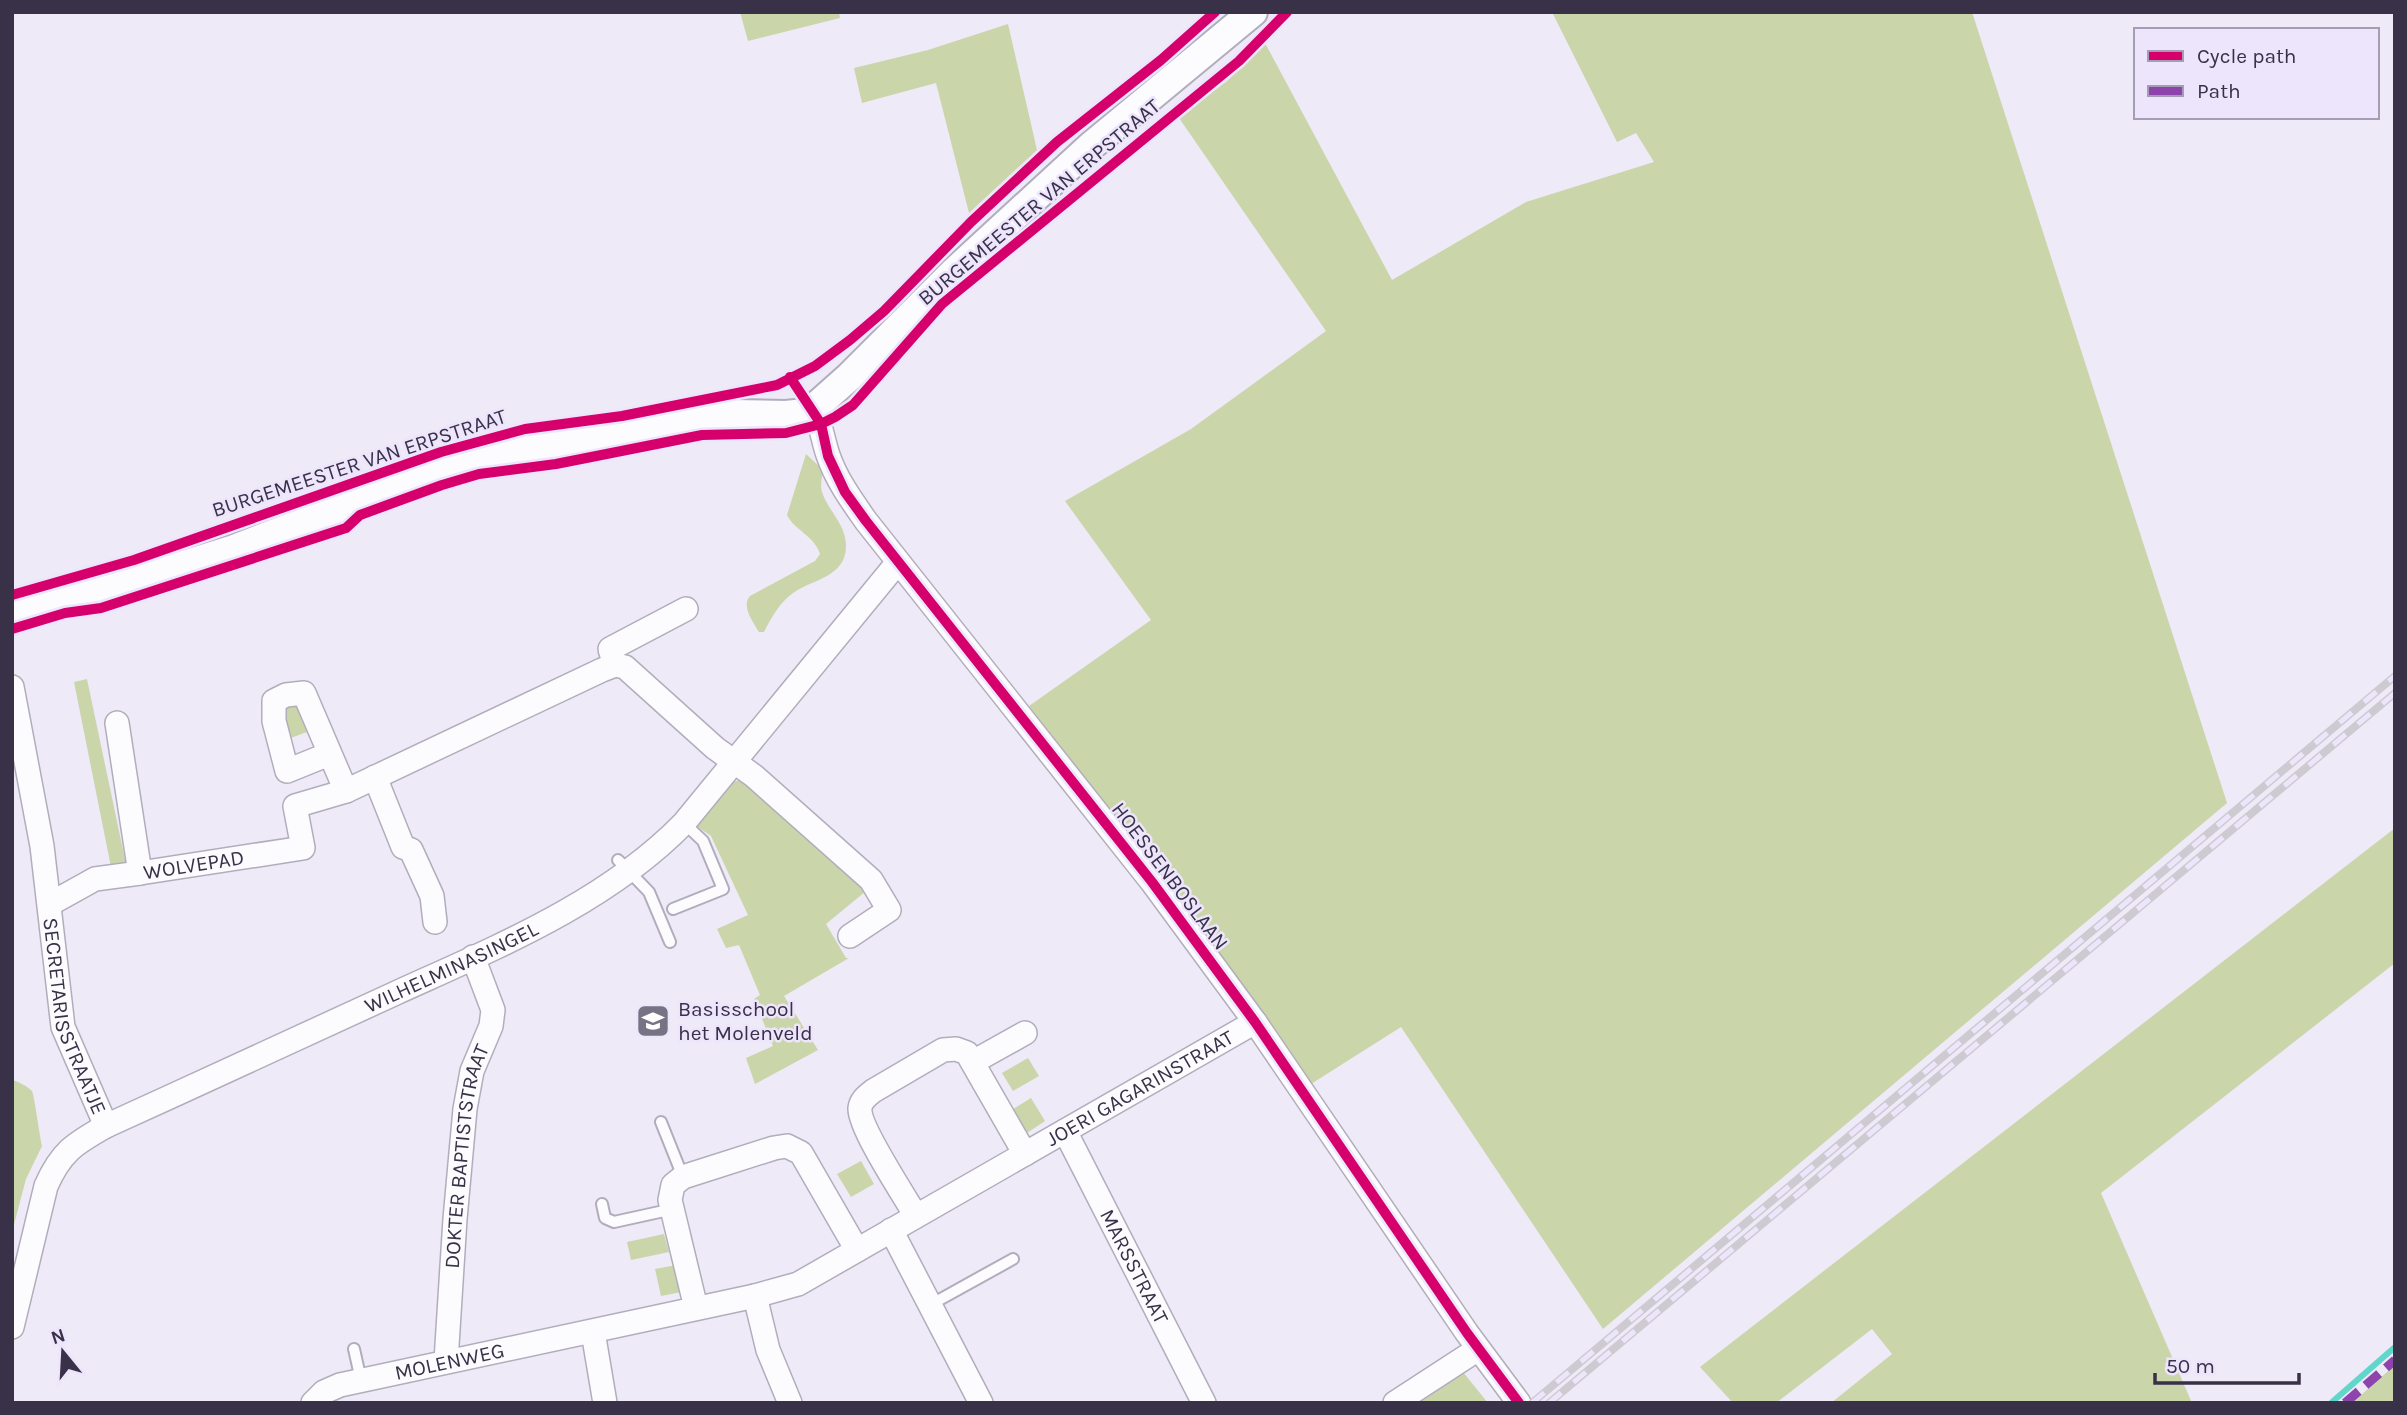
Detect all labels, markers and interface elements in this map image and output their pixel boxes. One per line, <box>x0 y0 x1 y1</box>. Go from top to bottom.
legend <box>2134 28 2379 119</box>
text: Cycle path <box>2197 44 2297 68</box>
text: Path <box>2197 79 2241 103</box>
street label: BURGEMEESTER VAN ERPSTRAAT <box>913 94 1165 310</box>
street label: BURGEMEESTER VAN ERPSTRAAT <box>209 404 510 522</box>
street label: HOESSENBOSLAAN <box>1107 797 1233 955</box>
street label: WOLVEPAD <box>142 845 246 884</box>
street label: SECRETARISSTRAATJE <box>38 916 111 1118</box>
street label: WILHELMINASINGEL <box>361 916 542 1018</box>
place label: Basisschool het Molenveld <box>678 997 813 1045</box>
school or university icon: Basisschool het Molenveld <box>634 1002 672 1040</box>
street label: JOERI GAGARINSTRAAT <box>1042 1025 1238 1151</box>
street label: DOKTER BAPTISTSTRAAT <box>440 1040 494 1269</box>
street label: MARSSTRAAT <box>1095 1205 1174 1328</box>
north arrow <box>28 1317 98 1387</box>
text: N <box>48 1324 68 1349</box>
street label: MOLENWEG <box>392 1338 507 1385</box>
scale bar <box>2155 1342 2298 1386</box>
text: 50 m <box>2166 1354 2215 1378</box>

